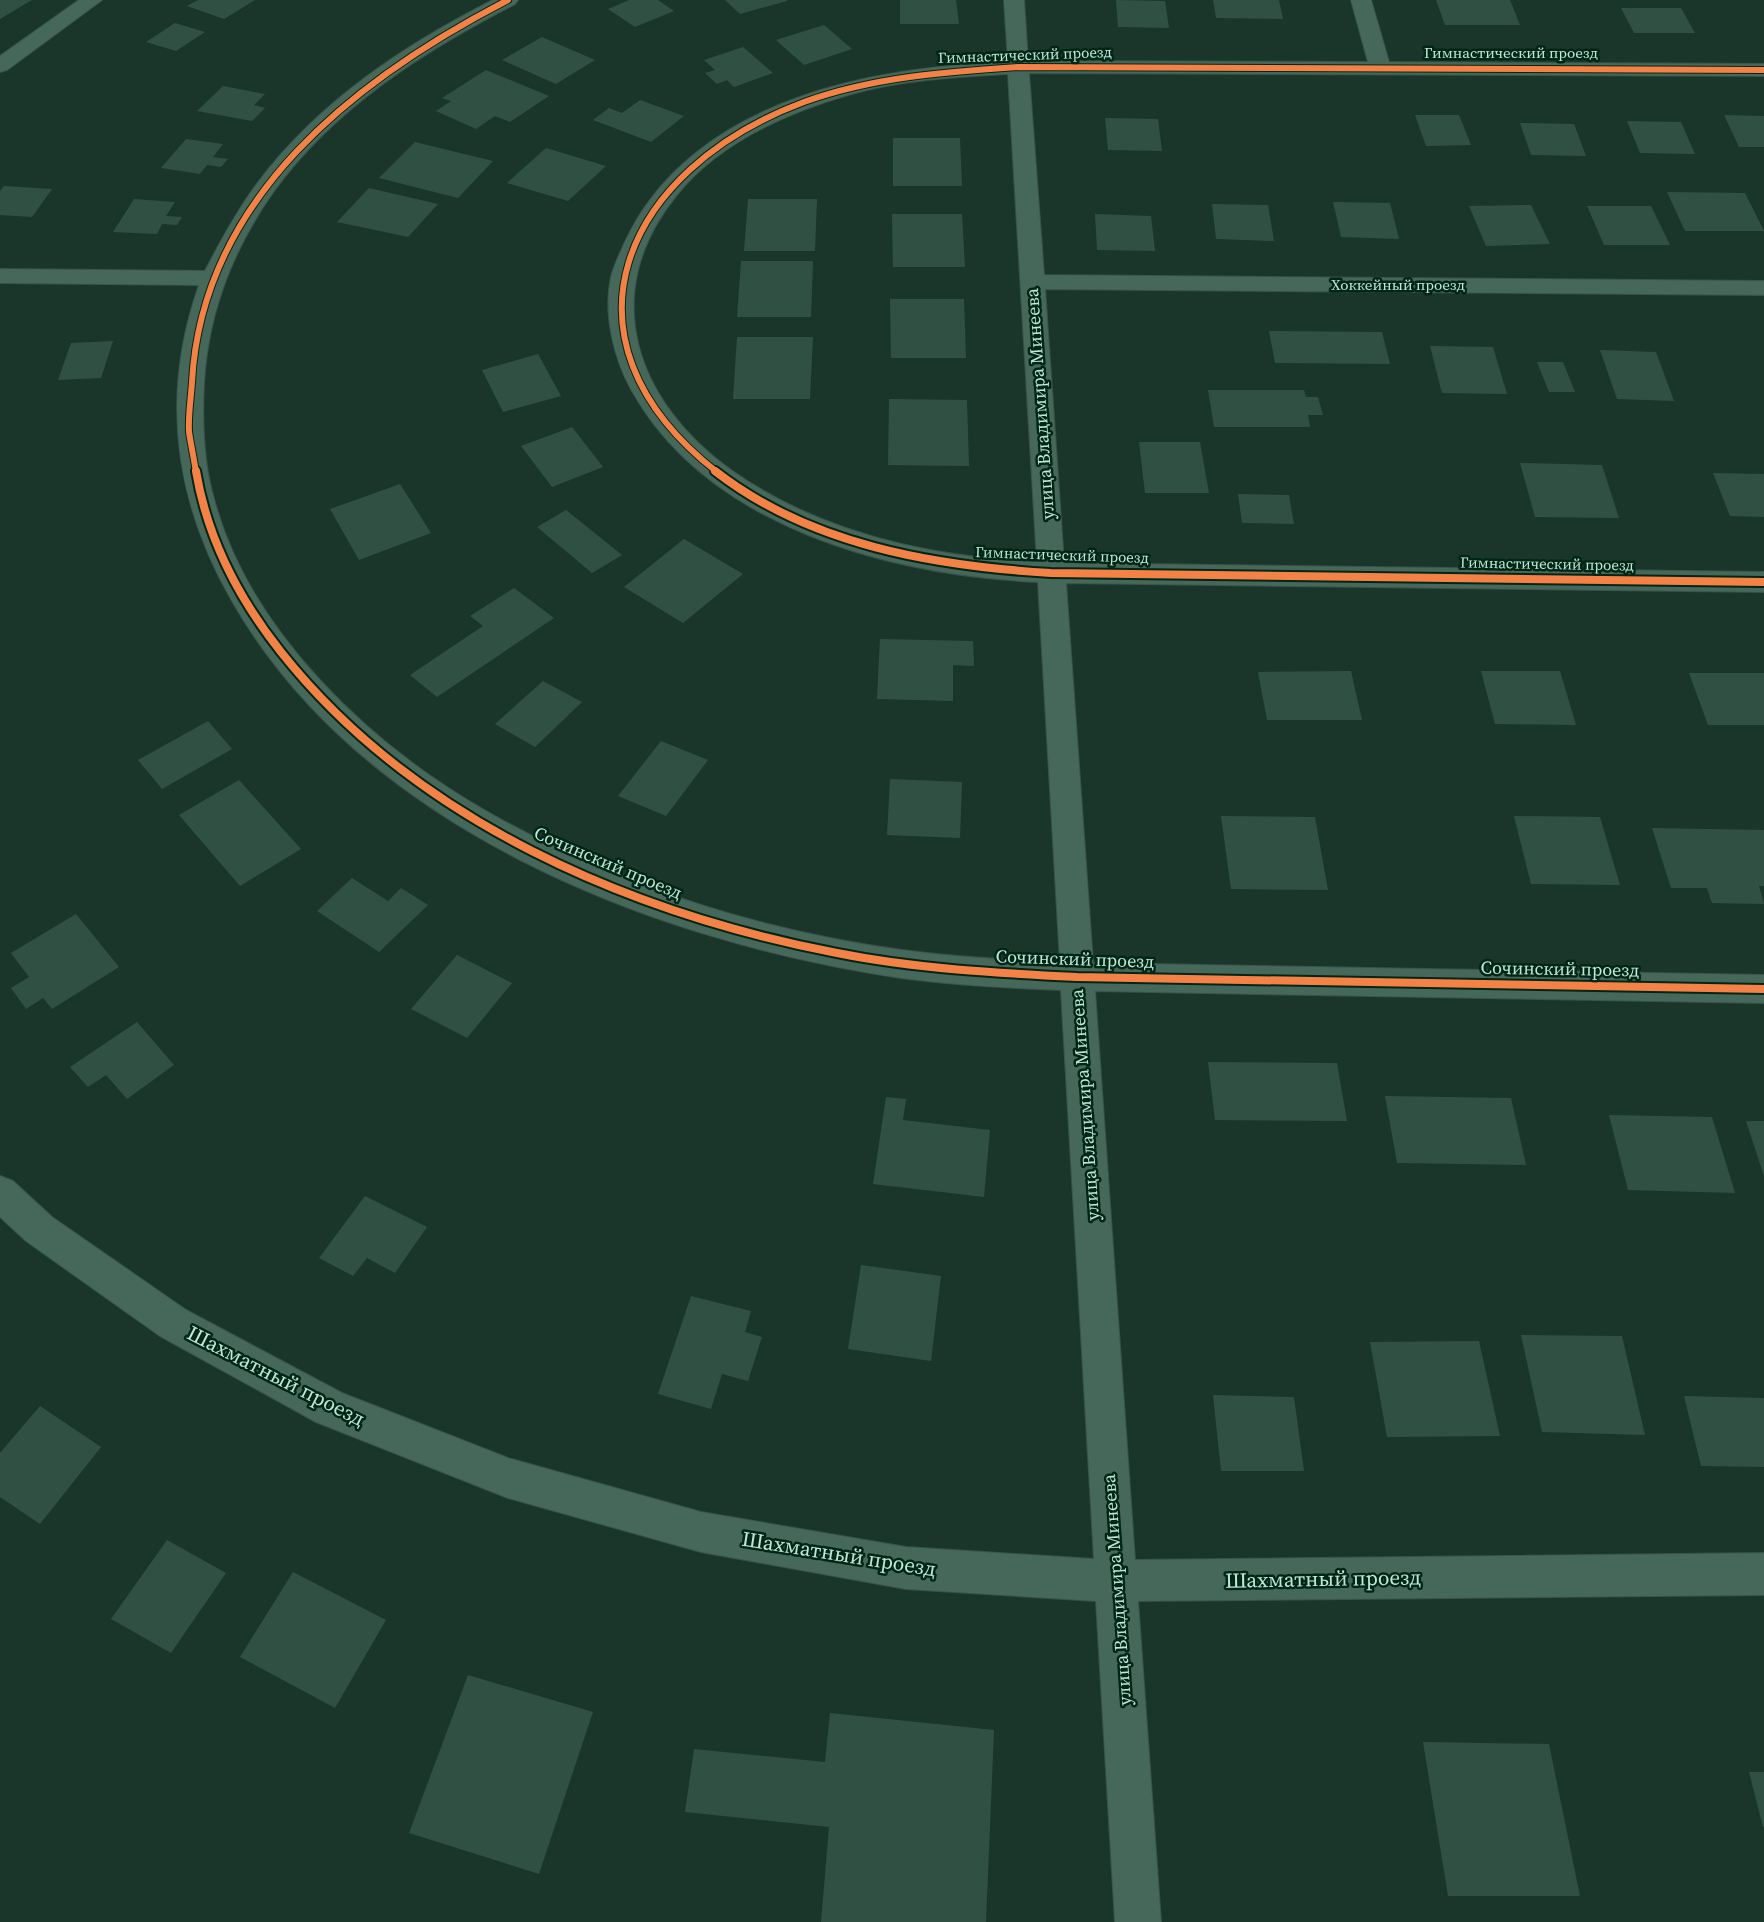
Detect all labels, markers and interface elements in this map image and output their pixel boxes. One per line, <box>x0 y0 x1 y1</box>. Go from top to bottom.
street label: Гимнастический проезд <box>938 41 1113 68</box>
street label: Гимнастический проезд <box>1424 42 1598 63</box>
street label: Хоккейный проезд <box>1331 274 1465 295</box>
street label: улица Владимира Минеева <box>1019 287 1060 521</box>
street label: Гимнастический проезд <box>975 541 1150 568</box>
street label: Гимнастический проезд <box>1460 551 1635 576</box>
street label: Сочинский проезд <box>530 820 686 905</box>
street label: Сочинский проезд <box>995 943 1155 974</box>
street label: Сочинский проезд <box>1480 955 1640 982</box>
street label: улица Владимира Минеева <box>1064 988 1105 1222</box>
street label: Шахматный проезд <box>182 1318 370 1433</box>
street label: улица Владимира Минеева <box>1096 1473 1137 1707</box>
street label: Шахматный проезд <box>740 1524 938 1583</box>
street label: Шахматный проезд <box>1225 1562 1421 1595</box>

